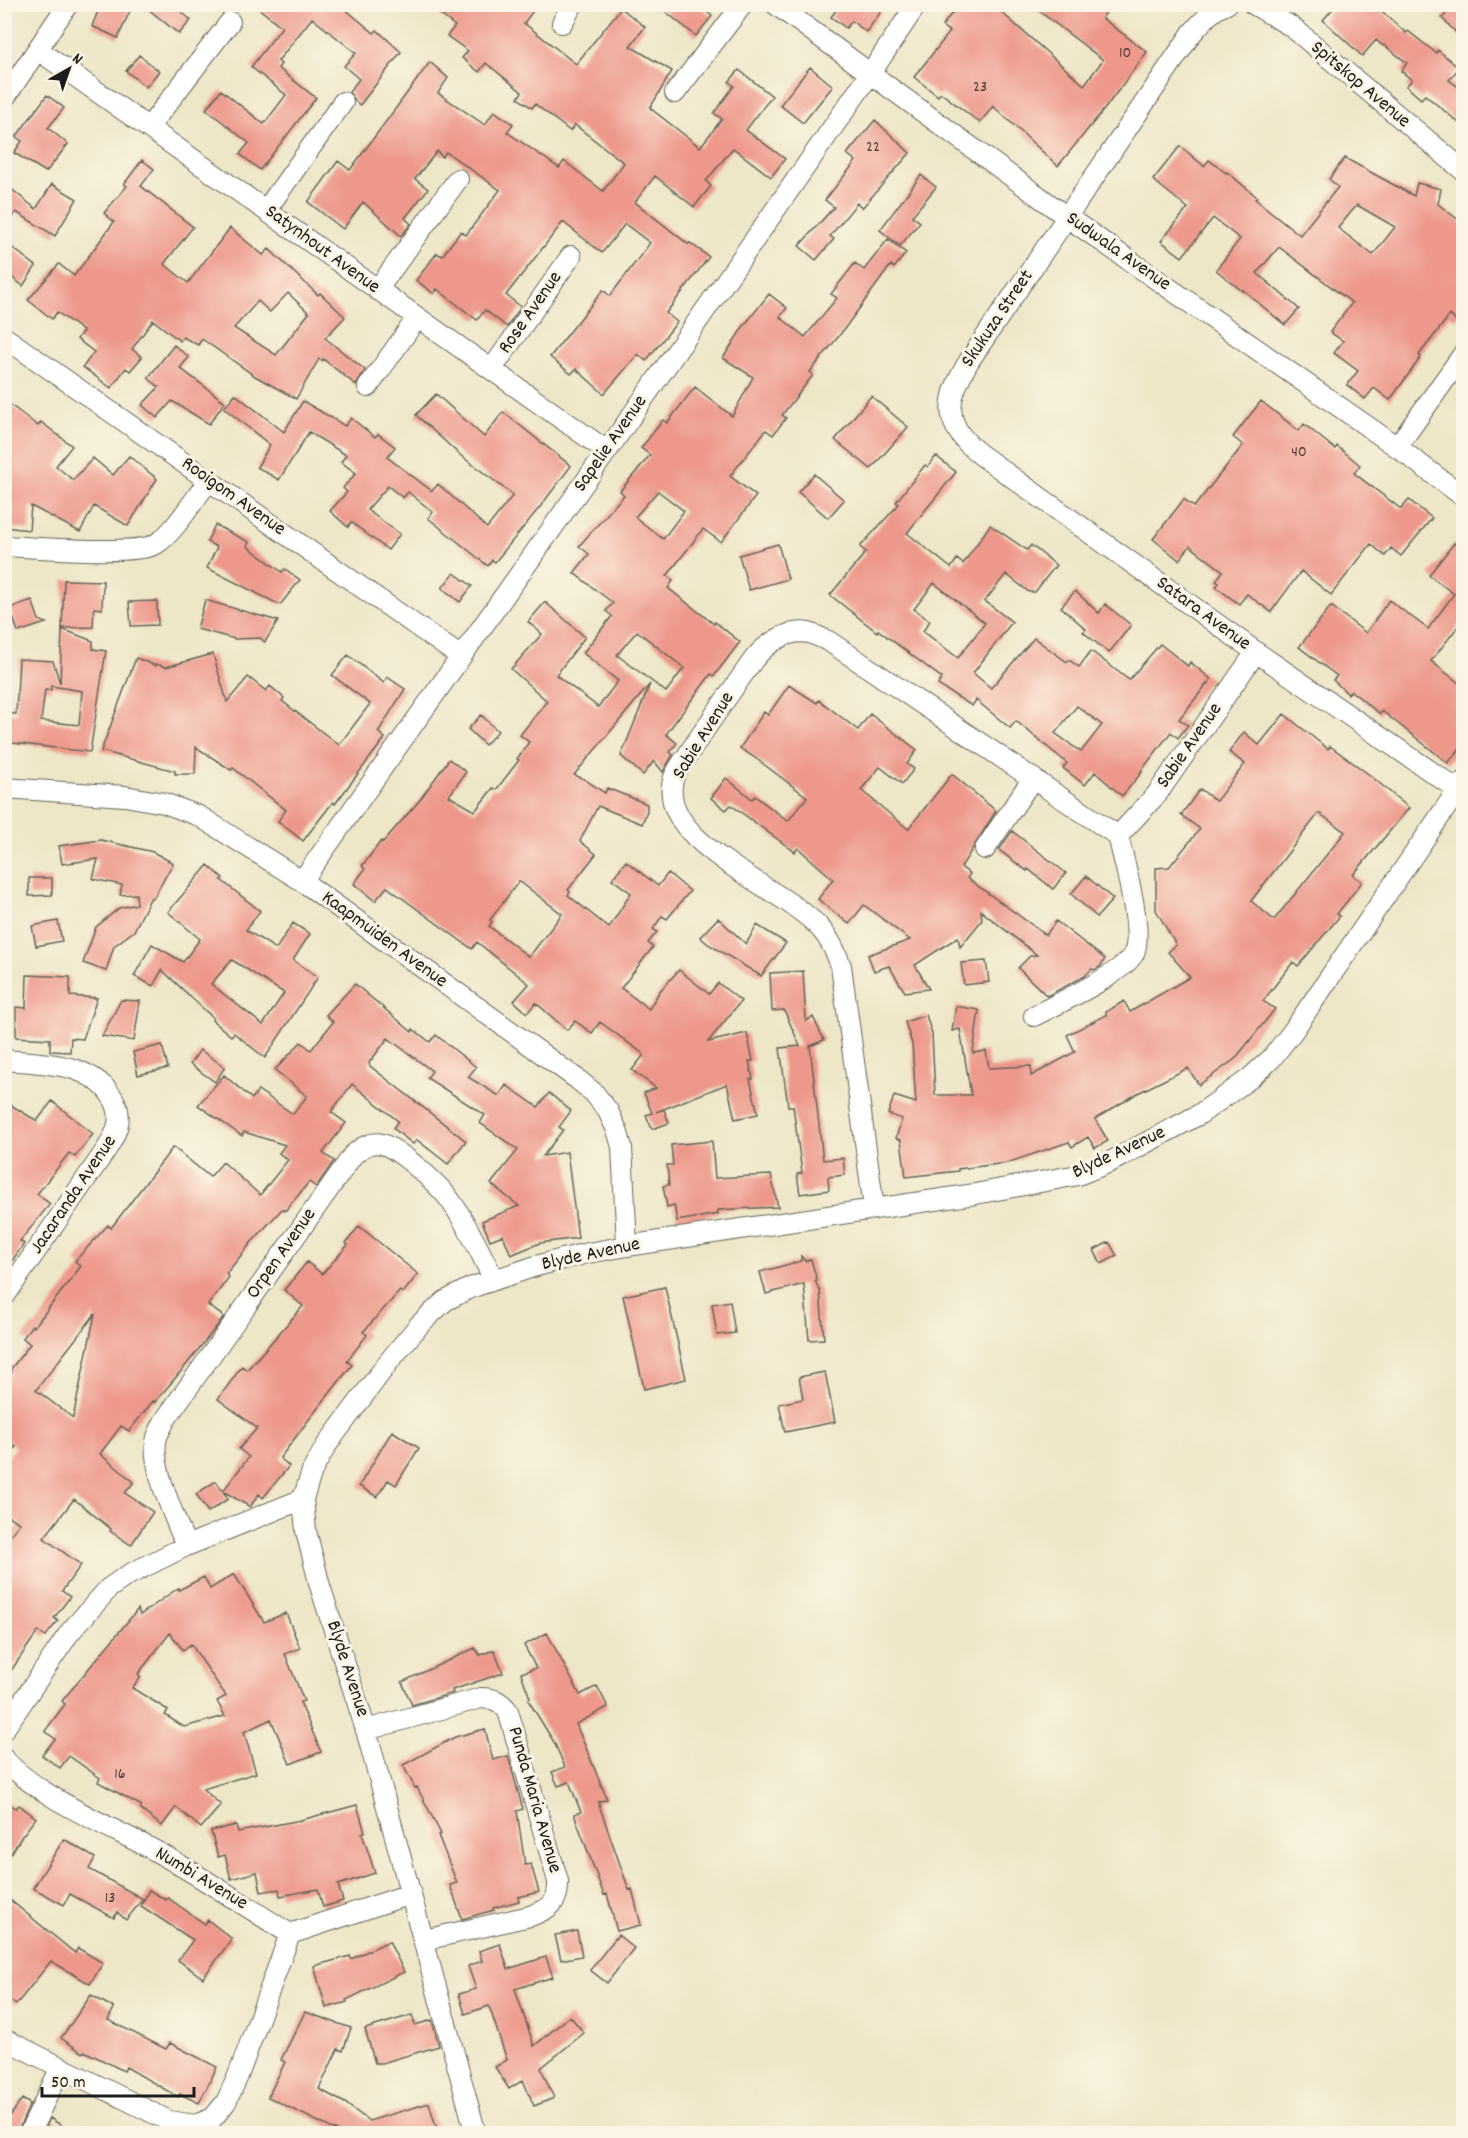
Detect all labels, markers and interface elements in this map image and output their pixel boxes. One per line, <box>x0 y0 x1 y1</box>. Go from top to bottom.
street label: Spitskop Avenue <box>1304 35 1416 135</box>
north arrow <box>39 39 99 99</box>
house number: 10 <box>1119 42 1131 65</box>
text: N <box>67 48 88 71</box>
house number: 23 <box>973 76 987 99</box>
house number: 22 <box>866 136 880 159</box>
street label: Satynhout Avenue <box>259 199 386 301</box>
street label: Sudwala Avenue <box>1060 205 1176 299</box>
street label: Skukuza Street <box>955 264 1041 374</box>
street label: Rose Avenue <box>492 266 570 360</box>
street label: Sapelie Avenue <box>567 390 655 498</box>
house number: 40 <box>1291 441 1307 464</box>
street label: Rooigom Avenue <box>175 451 291 544</box>
street label: Satara Avenue <box>1150 570 1256 658</box>
street label: Sabie Avenue <box>666 687 742 785</box>
street label: Sabie Avenue <box>1150 697 1230 794</box>
street label: Kaapmuiden Avenue <box>315 885 453 996</box>
street label: Blyde Avenue <box>1068 1119 1170 1187</box>
street label: Jacaranda Avenue <box>24 1130 124 1260</box>
street label: Orpen Avenue <box>240 1203 324 1305</box>
street label: Blyde Avenue <box>539 1231 643 1279</box>
street label: Blyde Avenue <box>318 1617 376 1721</box>
street label: Punda Maria Avenue <box>500 1723 568 1877</box>
house number: 16 <box>114 1763 126 1786</box>
street label: Numbi Avenue <box>149 1840 253 1918</box>
house number: 13 <box>105 1887 115 1910</box>
scale bar <box>42 2060 194 2098</box>
text: 50 m <box>51 2071 86 2096</box>

